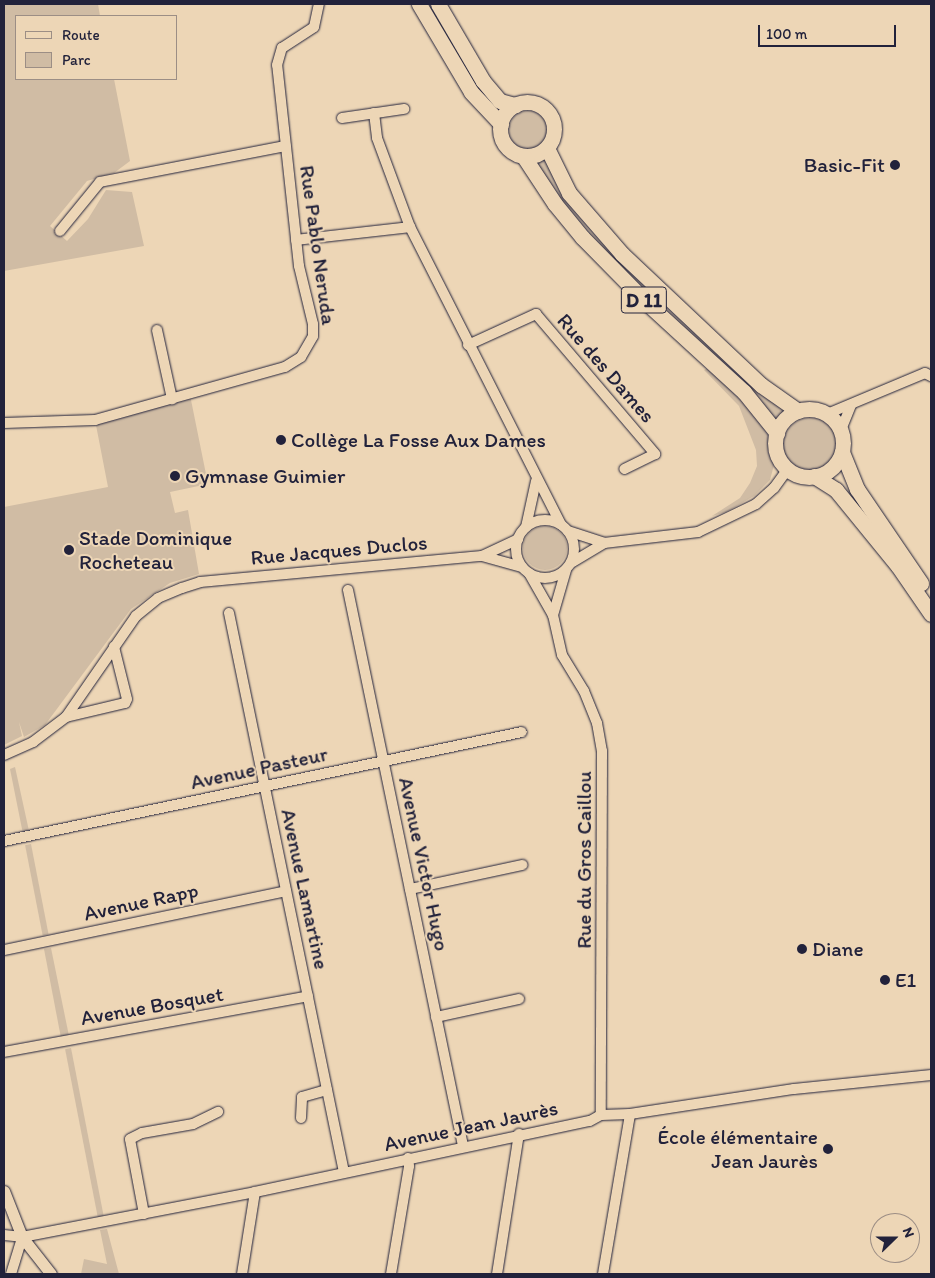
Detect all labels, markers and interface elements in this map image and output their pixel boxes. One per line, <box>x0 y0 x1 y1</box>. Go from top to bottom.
legend <box>15 15 178 80</box>
scale bar <box>760 15 898 47</box>
text: 100 m <box>766 25 807 43</box>
text: Route <box>62 26 100 44</box>
text: Parc <box>62 51 91 69</box>
place label: Basic-Fit <box>804 152 885 178</box>
marker: Basic-Fit <box>889 159 901 171</box>
street label: Rue Pablo Neruda <box>294 164 342 326</box>
road number: D 11 <box>620 282 668 318</box>
street label: Rue des Dames <box>552 308 660 428</box>
place label: Collège La Fosse Aux Dames <box>291 427 545 453</box>
marker: Collège La Fosse Aux Dames <box>275 434 287 446</box>
place label: Gymnase Guimier <box>185 463 346 489</box>
marker: Gymnase Guimier <box>169 470 181 482</box>
place label: Stade Dominique Rocheteau <box>79 525 232 575</box>
street label: Rue Jacques Duclos <box>249 530 429 570</box>
marker: Stade Dominique Rocheteau <box>63 544 75 556</box>
street label: Avenue Pasteur <box>188 741 330 795</box>
street label: Rue du Gros Caillou <box>571 771 597 949</box>
street label: Avenue Victor Hugo <box>393 775 455 953</box>
street label: Avenue Lamartine <box>276 807 334 971</box>
street label: Avenue Rapp <box>82 878 200 926</box>
place label: Diane <box>812 936 864 962</box>
marker: Diane <box>796 943 808 955</box>
place label: E1 <box>895 967 916 993</box>
marker: E1 <box>879 974 891 986</box>
street label: Avenue Bosquet <box>79 981 225 1031</box>
street label: Avenue Jean Jaurès <box>382 1095 560 1157</box>
place label: École élémentaire Jean Jaurès <box>659 1124 818 1174</box>
marker: École élémentaire Jean Jaurès <box>822 1143 834 1155</box>
north arrow <box>870 1213 920 1263</box>
text: N <box>899 1225 918 1240</box>

